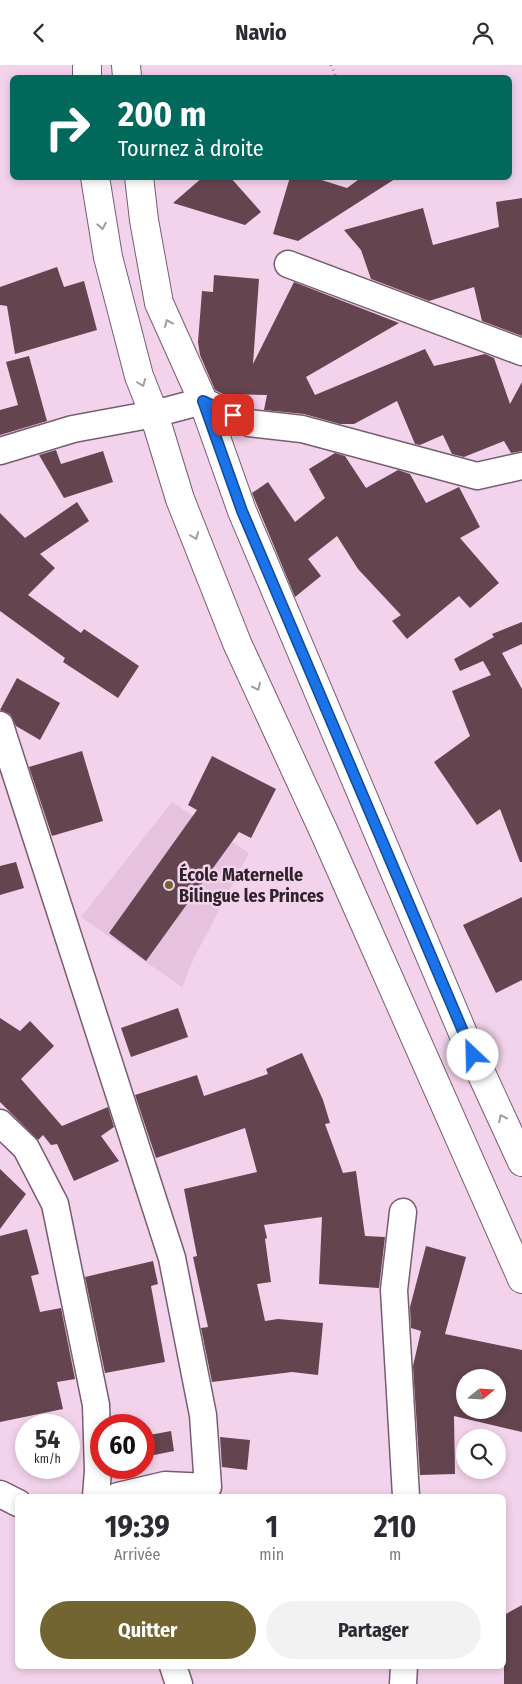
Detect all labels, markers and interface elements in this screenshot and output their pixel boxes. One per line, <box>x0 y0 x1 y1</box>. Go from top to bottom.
icon: back <box>25 19 53 47</box>
text: Navio <box>235 19 287 46</box>
icon: person <box>469 19 497 47</box>
text: 200 m <box>118 93 206 135</box>
icon: right <box>35 95 100 160</box>
text: Tournez à droite <box>118 135 264 162</box>
one-way arrow <box>97 221 107 230</box>
one-way arrow <box>163 319 174 328</box>
one-way arrow <box>136 378 146 387</box>
pin <box>212 394 254 436</box>
icon: arrive <box>219 401 247 429</box>
one-way arrow <box>190 532 200 540</box>
one-way arrow <box>251 682 262 691</box>
place label: École Maternelle Bilingue les Princes <box>179 863 324 907</box>
marker: École Maternelle Bilingue les Princes <box>163 879 175 891</box>
position arrow <box>446 1028 498 1080</box>
one-way arrow <box>497 1114 508 1123</box>
north arrow <box>456 1369 506 1419</box>
map controls <box>456 1369 506 1479</box>
speed limit sign: 60 <box>90 1414 155 1479</box>
text: 54 <box>35 1425 60 1455</box>
button: search <box>456 1429 506 1479</box>
text: km/h <box>34 1452 61 1466</box>
text: 19:39 <box>105 1509 170 1545</box>
text: 1 <box>265 1509 278 1545</box>
text: 210 <box>374 1509 416 1545</box>
text: Arrivée <box>114 1545 160 1564</box>
text: min <box>259 1545 284 1564</box>
text: m <box>389 1545 401 1564</box>
button: Quitter <box>40 1601 256 1659</box>
button: Partager <box>266 1601 481 1659</box>

